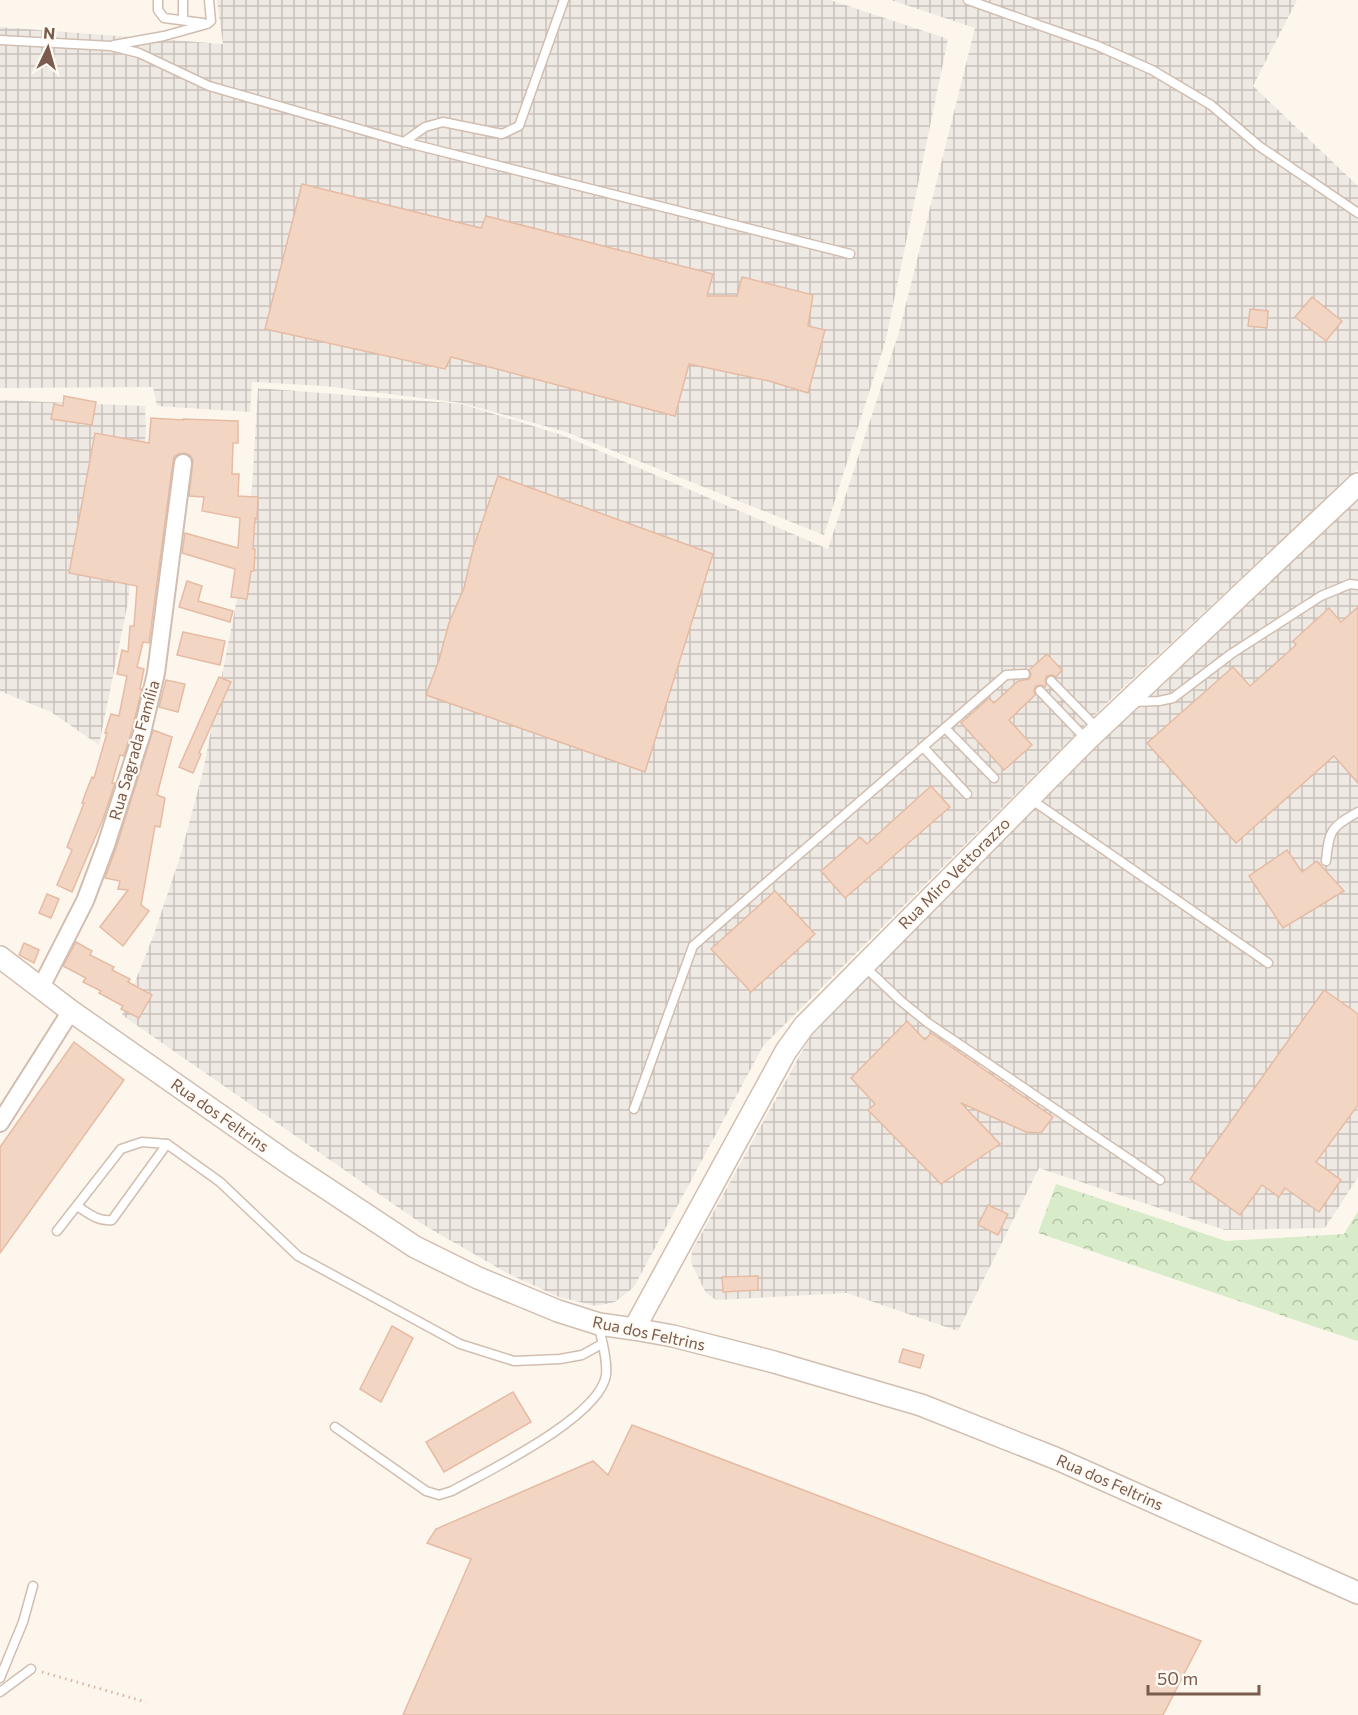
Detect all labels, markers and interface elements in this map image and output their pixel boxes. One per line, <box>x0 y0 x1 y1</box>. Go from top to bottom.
north arrow <box>18 18 78 78</box>
text: N <box>43 23 56 43</box>
street label: Rua Sagrada Família <box>104 678 163 822</box>
street label: Rua Miro Vettorazzo <box>894 813 1013 932</box>
street label: Rua dos Feltrins <box>168 1074 273 1155</box>
street label: Rua dos Feltrins <box>591 1311 707 1354</box>
street label: Rua dos Feltrins <box>1054 1450 1167 1514</box>
scale bar <box>1148 1658 1259 1696</box>
text: 50 m <box>1157 1667 1198 1689</box>

